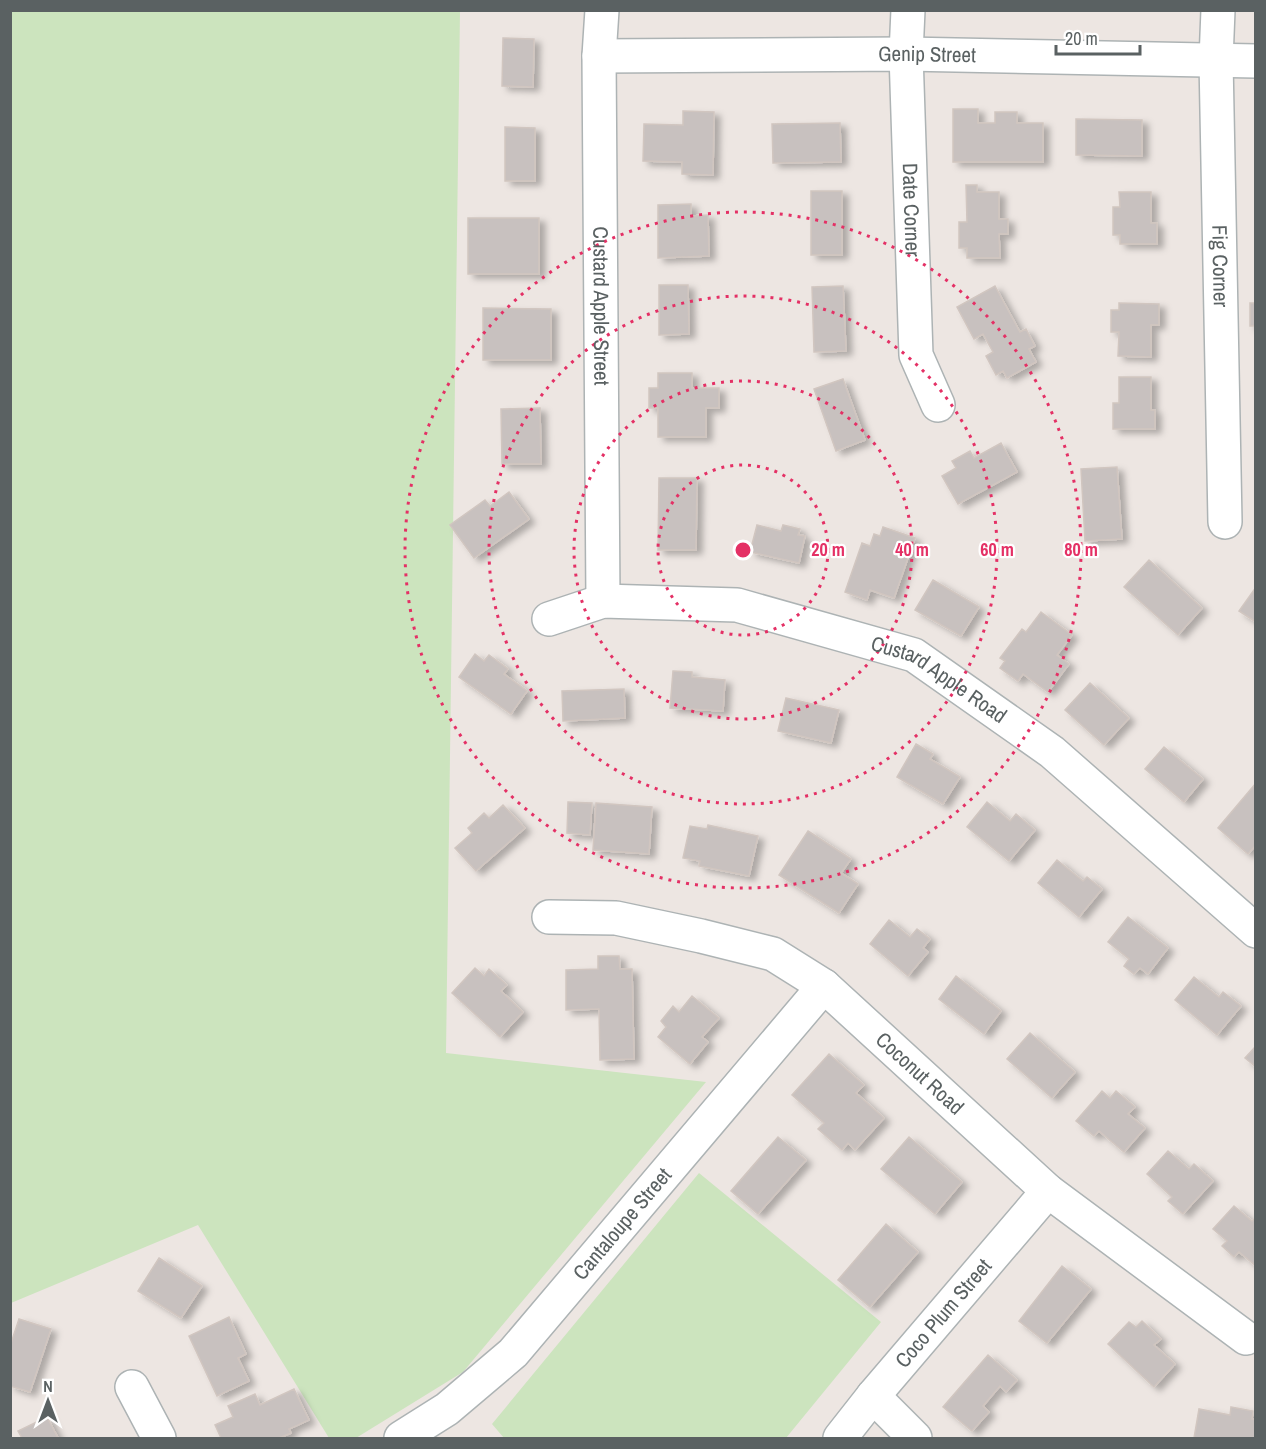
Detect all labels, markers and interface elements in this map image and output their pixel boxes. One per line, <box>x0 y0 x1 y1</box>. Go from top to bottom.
scale bar <box>1056 18 1140 56</box>
text: 20 m <box>1065 26 1098 51</box>
street label: Genip Street <box>878 39 976 69</box>
street label: Date Corner <box>896 162 928 257</box>
street label: Fig Corner <box>1205 224 1236 308</box>
street label: Custard Apple Street <box>586 226 616 386</box>
text: 20 m <box>811 537 845 562</box>
text: 40 m <box>895 537 929 562</box>
text: 60 m <box>980 537 1014 562</box>
text: 80 m <box>1064 537 1098 562</box>
centre of rings <box>733 540 753 560</box>
street label: Custard Apple Road <box>868 629 1013 730</box>
street label: Coconut Road <box>870 1025 970 1121</box>
street label: Cantaloupe Street <box>566 1161 678 1286</box>
street label: Coco Plum Street <box>888 1252 998 1374</box>
north arrow <box>18 1371 78 1431</box>
text: N <box>43 1375 53 1397</box>

